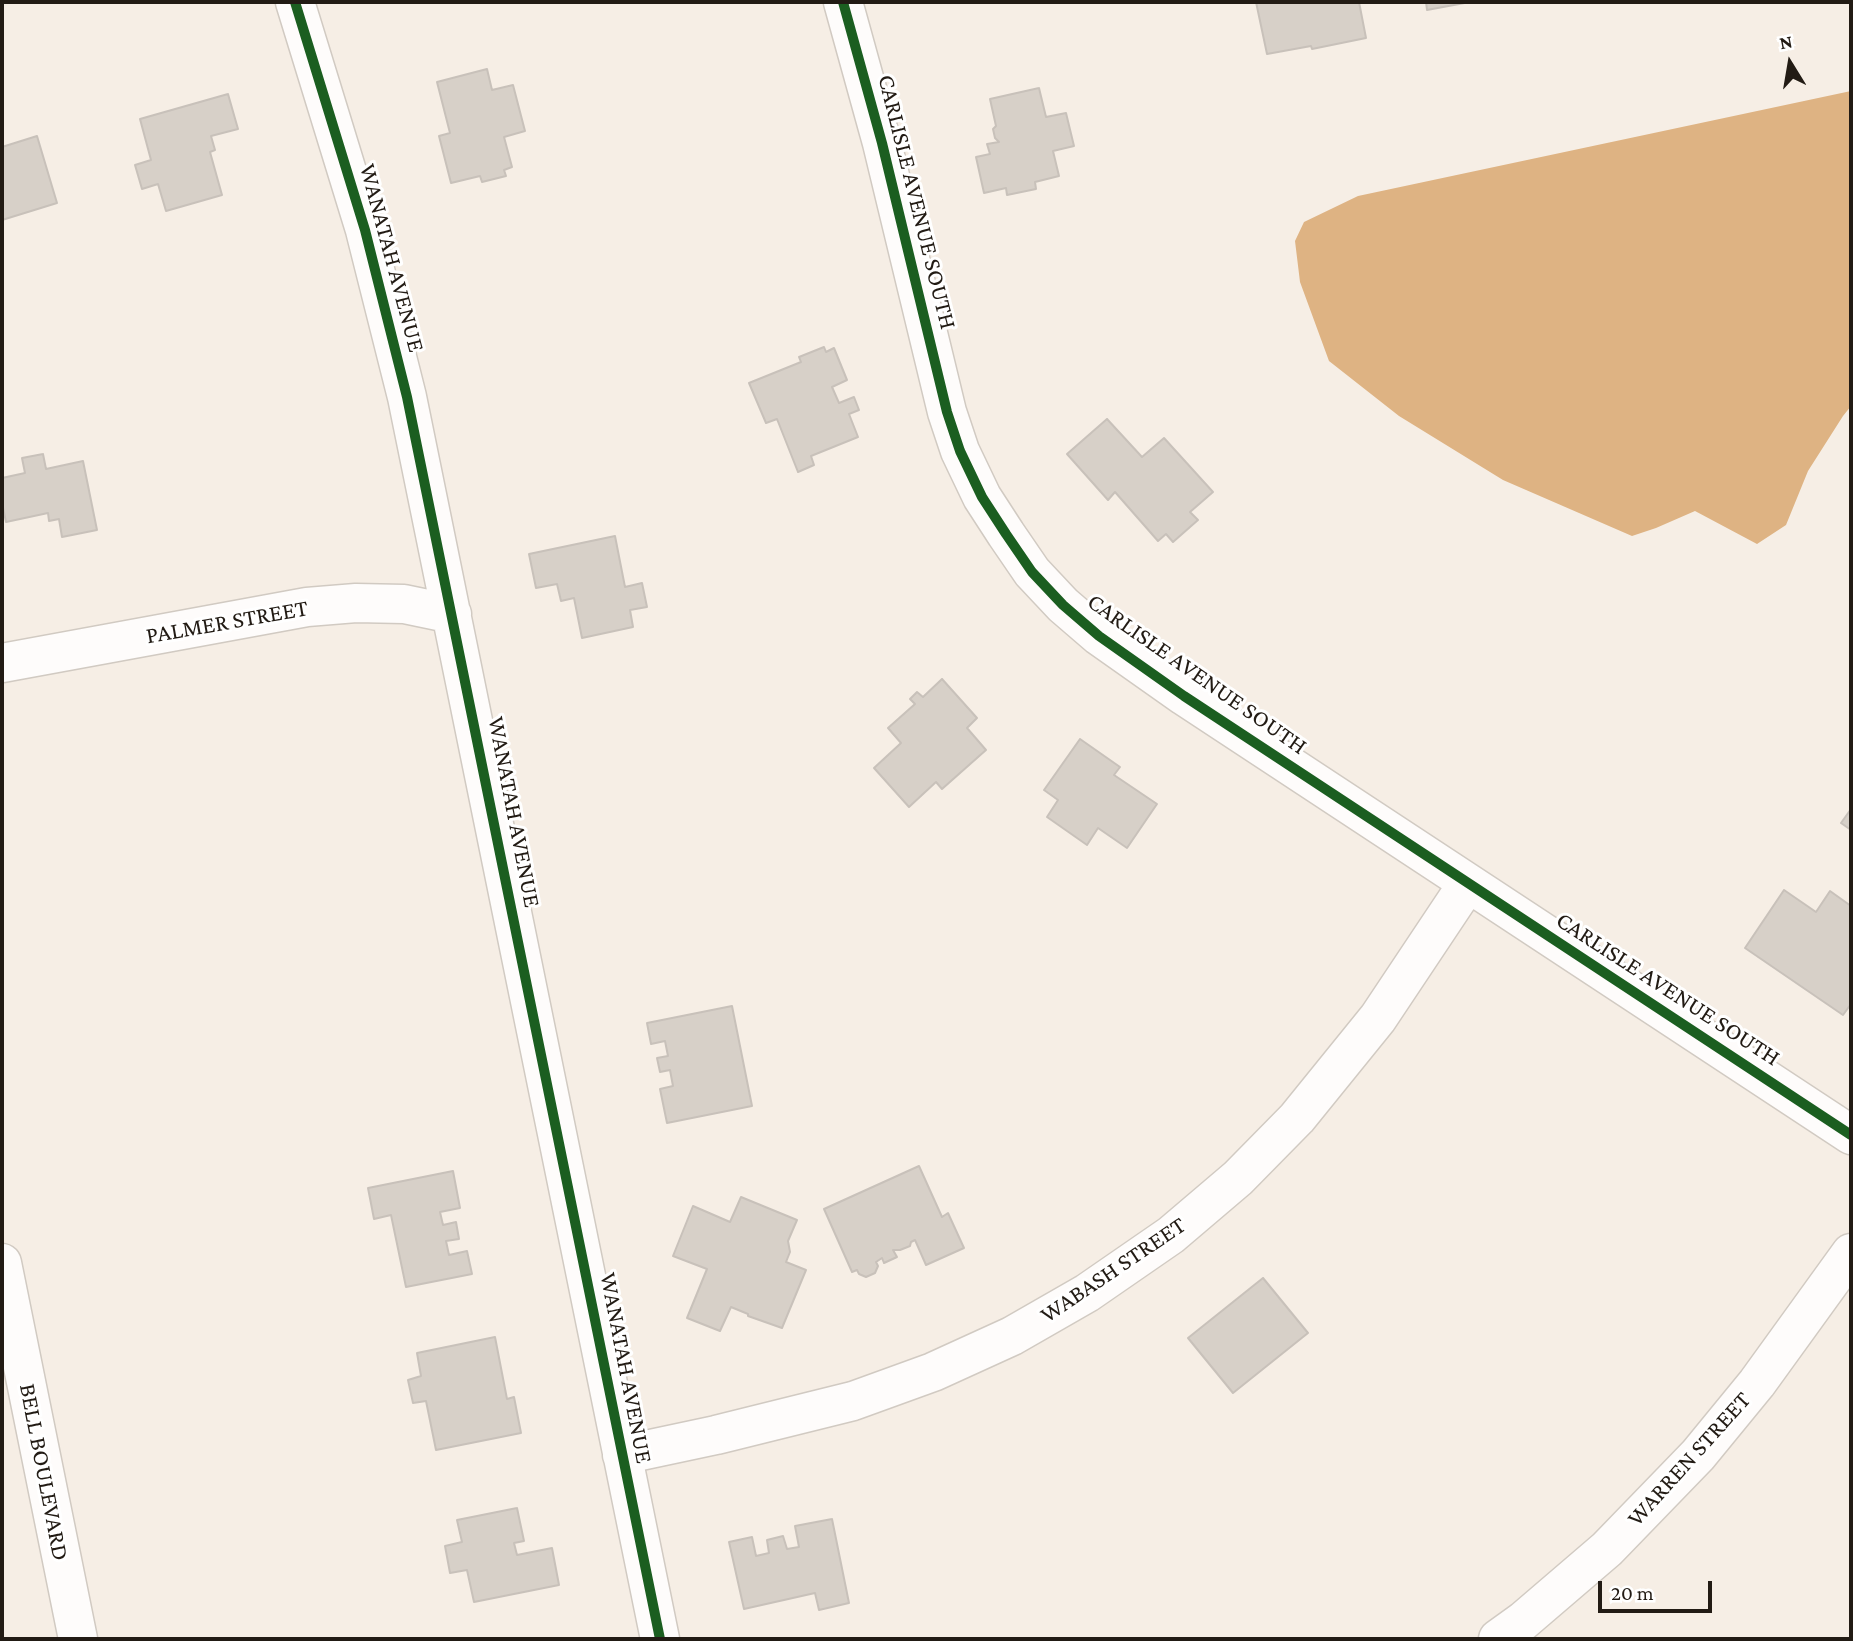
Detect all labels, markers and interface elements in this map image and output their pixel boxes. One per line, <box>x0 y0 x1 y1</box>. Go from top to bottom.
north arrow <box>1755 28 1825 98</box>
text: N <box>1778 30 1794 53</box>
street label: CARLISLE AVENUE SOUTH <box>871 72 963 332</box>
street label: WANATAH AVENUE <box>353 161 431 355</box>
street label: CARLISLE AVENUE SOUTH <box>1082 587 1312 761</box>
street label: PALMER STREET <box>144 594 310 650</box>
street label: WANATAH AVENUE <box>481 714 547 910</box>
street label: CARLISLE AVENUE SOUTH <box>1551 906 1785 1072</box>
street label: WABASH STREET <box>1035 1211 1191 1329</box>
street label: WANATAH AVENUE <box>593 1270 659 1466</box>
street label: BELL BOULEVARD <box>13 1381 75 1563</box>
street label: WARREN STREET <box>1621 1386 1757 1532</box>
scale bar <box>1601 1568 1715 1612</box>
text: 20 m <box>1611 1581 1654 1605</box>

